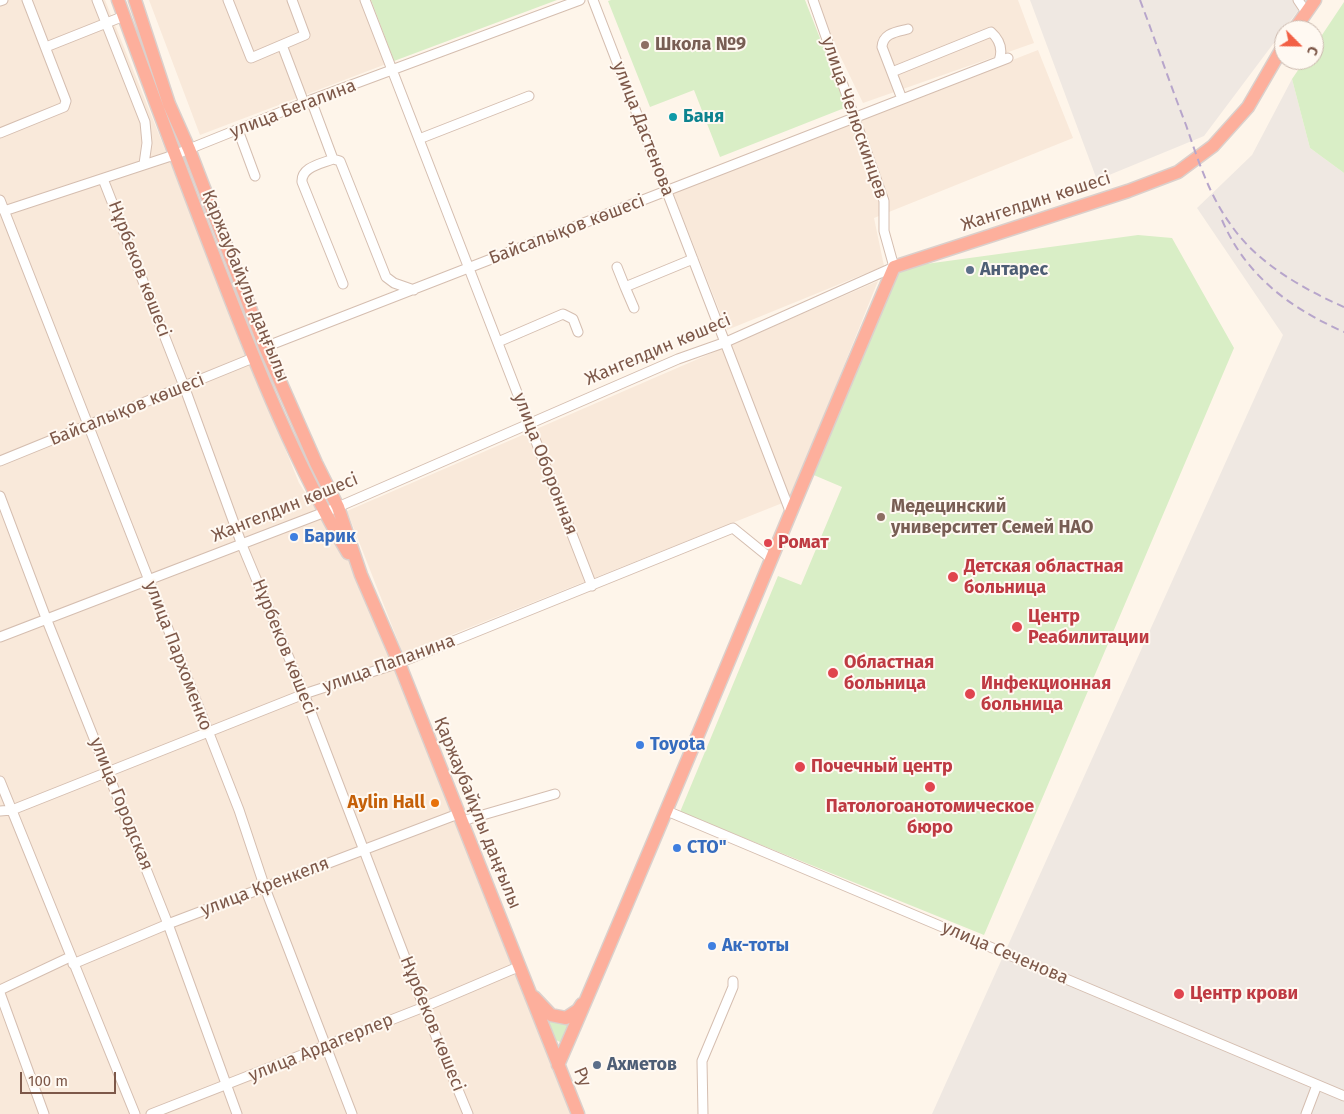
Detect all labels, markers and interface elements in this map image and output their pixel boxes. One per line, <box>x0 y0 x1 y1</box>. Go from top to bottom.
north arrow <box>1274 20 1324 70</box>
place label: Школа №9 <box>655 34 746 56</box>
street label: улица Челюскинцев <box>816 34 892 202</box>
marker: Школа №9 <box>639 39 651 51</box>
text: С <box>1303 44 1322 58</box>
street label: улица Дастенова <box>607 59 679 199</box>
street label: улица Бегалина <box>227 75 359 143</box>
place label: Баня <box>683 106 724 128</box>
marker: Баня <box>667 111 679 123</box>
street label: Жангелдин көшесі <box>958 168 1114 236</box>
street label: Қаржаубайұлы даңғылы <box>197 187 293 385</box>
street label: Байсалықов көшесі <box>486 190 648 270</box>
street label: Нұрбеков көшесі <box>103 198 175 340</box>
place label: Антарес <box>980 259 1048 281</box>
marker: Антарес <box>964 264 976 276</box>
street label: Жангелдин көшесі <box>582 310 734 390</box>
street label: Байсалықов көшесі <box>47 369 207 451</box>
street label: улица Оборонная <box>508 390 582 538</box>
street label: Жангелдин көшесі <box>209 469 361 547</box>
place label: Медецинский университет Семей НАО <box>891 496 1093 538</box>
marker: Медецинский университет Семей НАО <box>875 511 887 523</box>
place label: Барик <box>304 526 356 548</box>
marker: Барик <box>288 531 300 543</box>
place label: Ромат <box>778 532 829 554</box>
marker: Ромат <box>762 537 774 549</box>
place label: Детская областная больница <box>964 556 1124 598</box>
marker: Детская областная больница <box>946 570 960 584</box>
street label: Нұрбеков көшесі <box>247 576 321 718</box>
street label: улица Пархоменко <box>139 578 217 734</box>
place label: Центр Реабилитации <box>1028 606 1149 649</box>
marker: Центр Реабилитации <box>1010 620 1024 634</box>
street label: улица Папанина <box>320 630 458 698</box>
place label: Областная больница <box>844 652 934 694</box>
marker: Областная больница <box>826 666 840 680</box>
place label: Инфекционная больница <box>981 673 1111 716</box>
marker: Инфекционная больница <box>963 687 977 701</box>
street label: Қаржаубайұлы даңғылы <box>429 714 525 912</box>
street label: улица Городская <box>85 734 157 874</box>
place label: Toyota <box>650 734 705 756</box>
marker: Toyota <box>634 739 646 751</box>
place label: Почечный центр <box>811 756 953 778</box>
marker: Почечный центр <box>793 760 807 774</box>
marker: Патологоанотомическое бюро <box>923 780 937 794</box>
place label: Aylin Hall <box>348 792 425 814</box>
place label: Патологоанотомическое бюро <box>826 796 1034 839</box>
marker: Aylin Hall <box>429 797 441 809</box>
place label: СТО" <box>687 837 727 859</box>
marker: СТО" <box>671 842 683 854</box>
street label: улица Кренкеля <box>198 853 332 921</box>
street label: улица Сеченова <box>939 917 1071 989</box>
place label: Ак-тоты <box>722 935 789 957</box>
marker: Ак-тоты <box>706 940 718 952</box>
street label: Нұрбеков көшесі <box>395 953 469 1095</box>
place label: Центр крови <box>1190 983 1298 1005</box>
marker: Центр крови <box>1172 987 1186 1001</box>
street label: улица Ардагерлер <box>246 1009 396 1087</box>
place label: Ахметов <box>607 1054 677 1076</box>
marker: Ахметов <box>591 1059 603 1071</box>
scale bar <box>22 1062 119 1094</box>
street label: Ру <box>568 1064 596 1090</box>
text: 100 m <box>28 1072 68 1090</box>

